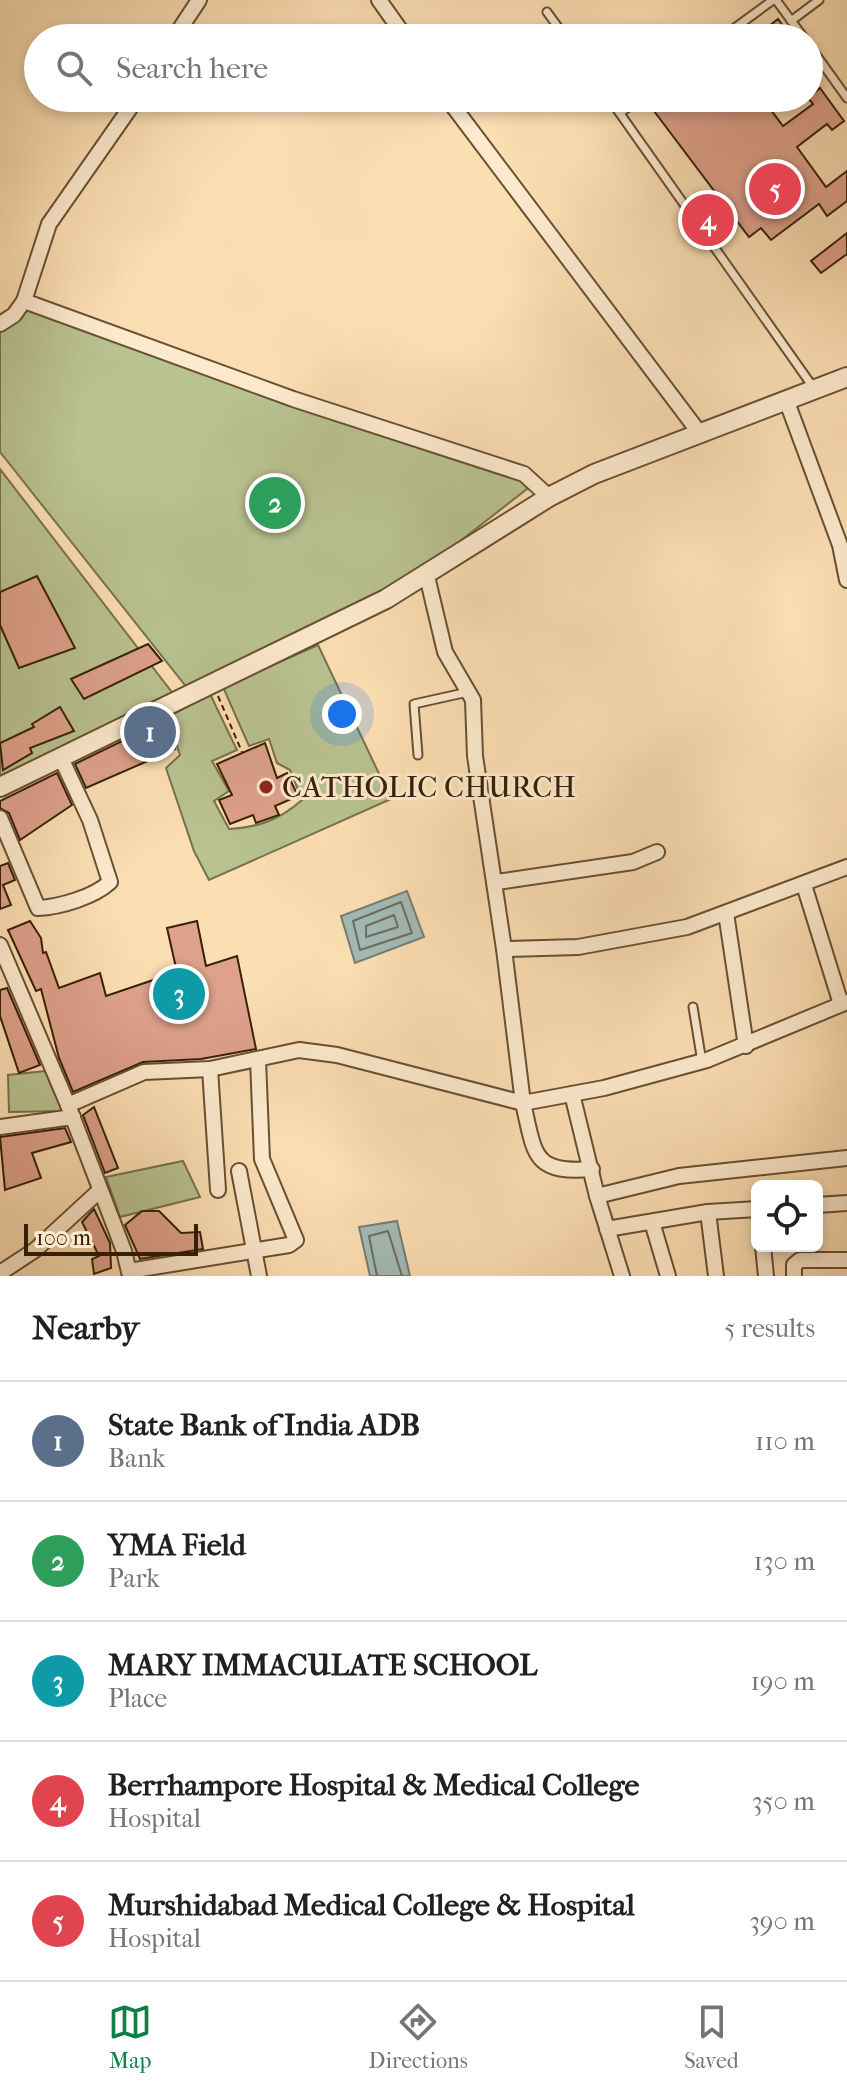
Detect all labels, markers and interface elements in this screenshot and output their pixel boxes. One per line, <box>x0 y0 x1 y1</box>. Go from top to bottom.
search box <box>24 24 823 112</box>
icon: search <box>52 46 96 90</box>
text: Search here <box>116 51 268 86</box>
pin: 5 <box>749 159 801 219</box>
pin: 4 <box>682 190 734 250</box>
pin: 2 <box>249 473 301 533</box>
your location <box>322 694 362 734</box>
pin: 1 <box>124 702 176 762</box>
place label: CATHOLIC CHURCH <box>282 770 576 805</box>
marker: CATHOLIC CHURCH <box>257 778 275 796</box>
pin: 3 <box>153 964 205 1024</box>
map controls <box>751 1180 823 1252</box>
button: locate <box>751 1180 823 1252</box>
scale bar <box>24 1220 198 1256</box>
text: 100 m <box>36 1225 91 1251</box>
text: Nearby <box>32 1308 139 1348</box>
text: 5 results <box>724 1313 815 1344</box>
text: State Bank of India ADB <box>108 1408 420 1443</box>
text: 1 <box>53 1426 63 1457</box>
text: 110 m <box>755 1426 815 1457</box>
text: Bank <box>108 1443 165 1474</box>
text: YMA Field <box>108 1528 246 1563</box>
text: 2 <box>51 1546 65 1577</box>
text: 130 m <box>754 1546 815 1577</box>
text: Park <box>108 1563 160 1594</box>
text: MARY IMMACULATE SCHOOL <box>108 1648 537 1683</box>
text: 3 <box>53 1666 63 1697</box>
text: 190 m <box>751 1666 815 1697</box>
text: Place <box>108 1683 167 1714</box>
text: Berrhampore Hospital & Medical College <box>108 1768 639 1803</box>
text: 4 <box>50 1786 66 1817</box>
text: 350 m <box>752 1786 815 1817</box>
text: Hospital <box>108 1803 201 1834</box>
text: Murshidabad Medical College & Hospital <box>108 1888 635 1923</box>
text: 5 <box>52 1906 64 1937</box>
text: 390 m <box>749 1906 815 1937</box>
text: Hospital <box>108 1923 201 1954</box>
tab: Map <box>108 2000 152 2074</box>
tab: Directions <box>369 2000 468 2074</box>
tab: Saved <box>684 2000 739 2074</box>

